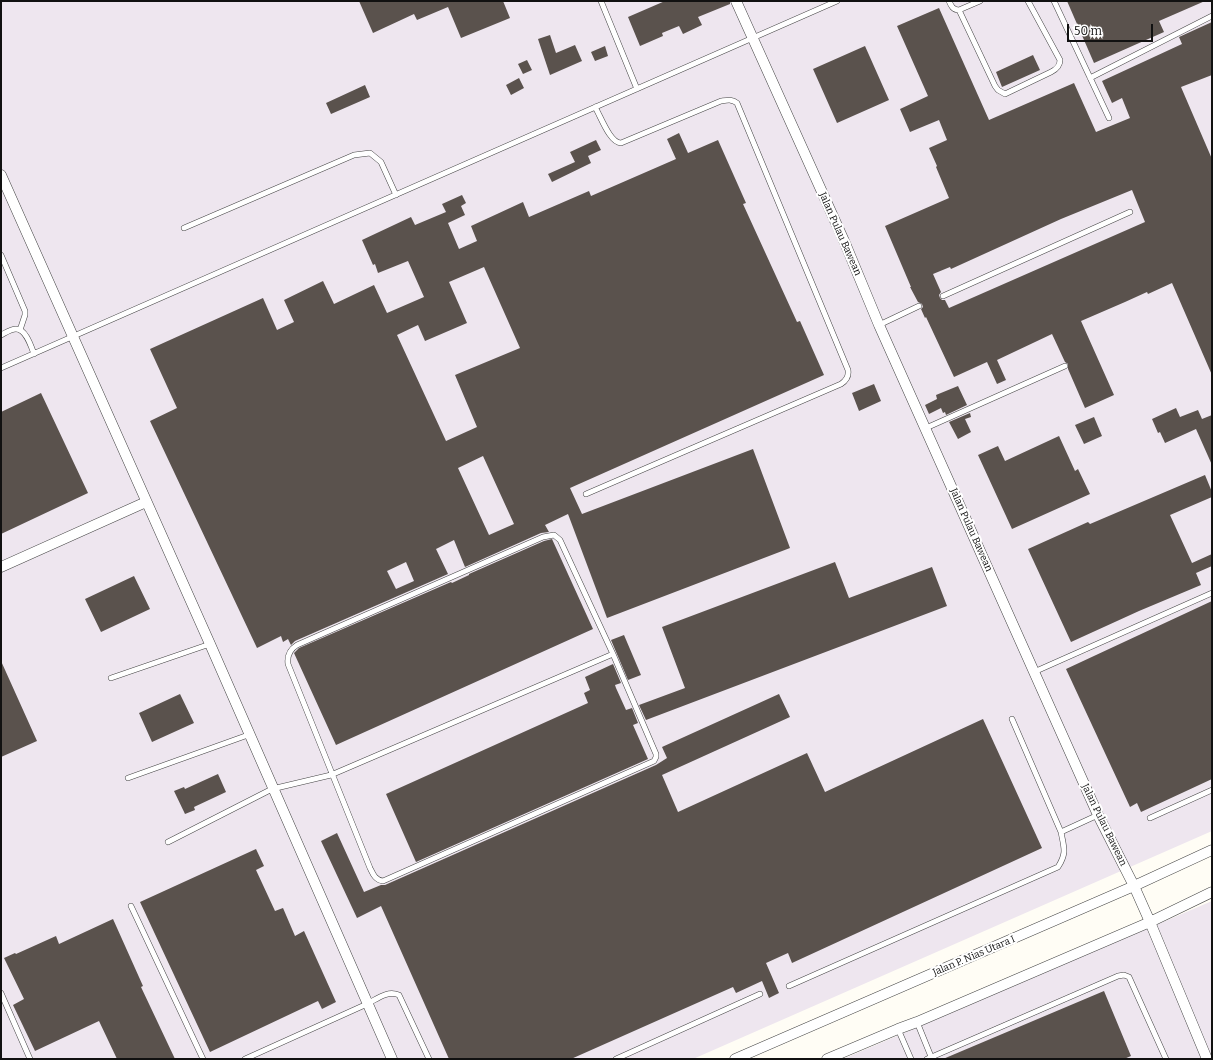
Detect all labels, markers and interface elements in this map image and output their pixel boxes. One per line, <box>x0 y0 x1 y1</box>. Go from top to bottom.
scale bar <box>1069 16 1155 42</box>
text: 50 m <box>1074 24 1102 38</box>
street label: Jalan Pulau Bawean <box>816 190 864 278</box>
street label: Jalan Pulau Bawean <box>947 486 995 574</box>
street label: Jalan Pulau Bawean <box>1079 782 1129 868</box>
street label: Jalan P. Nias Utara I <box>931 933 1017 979</box>

